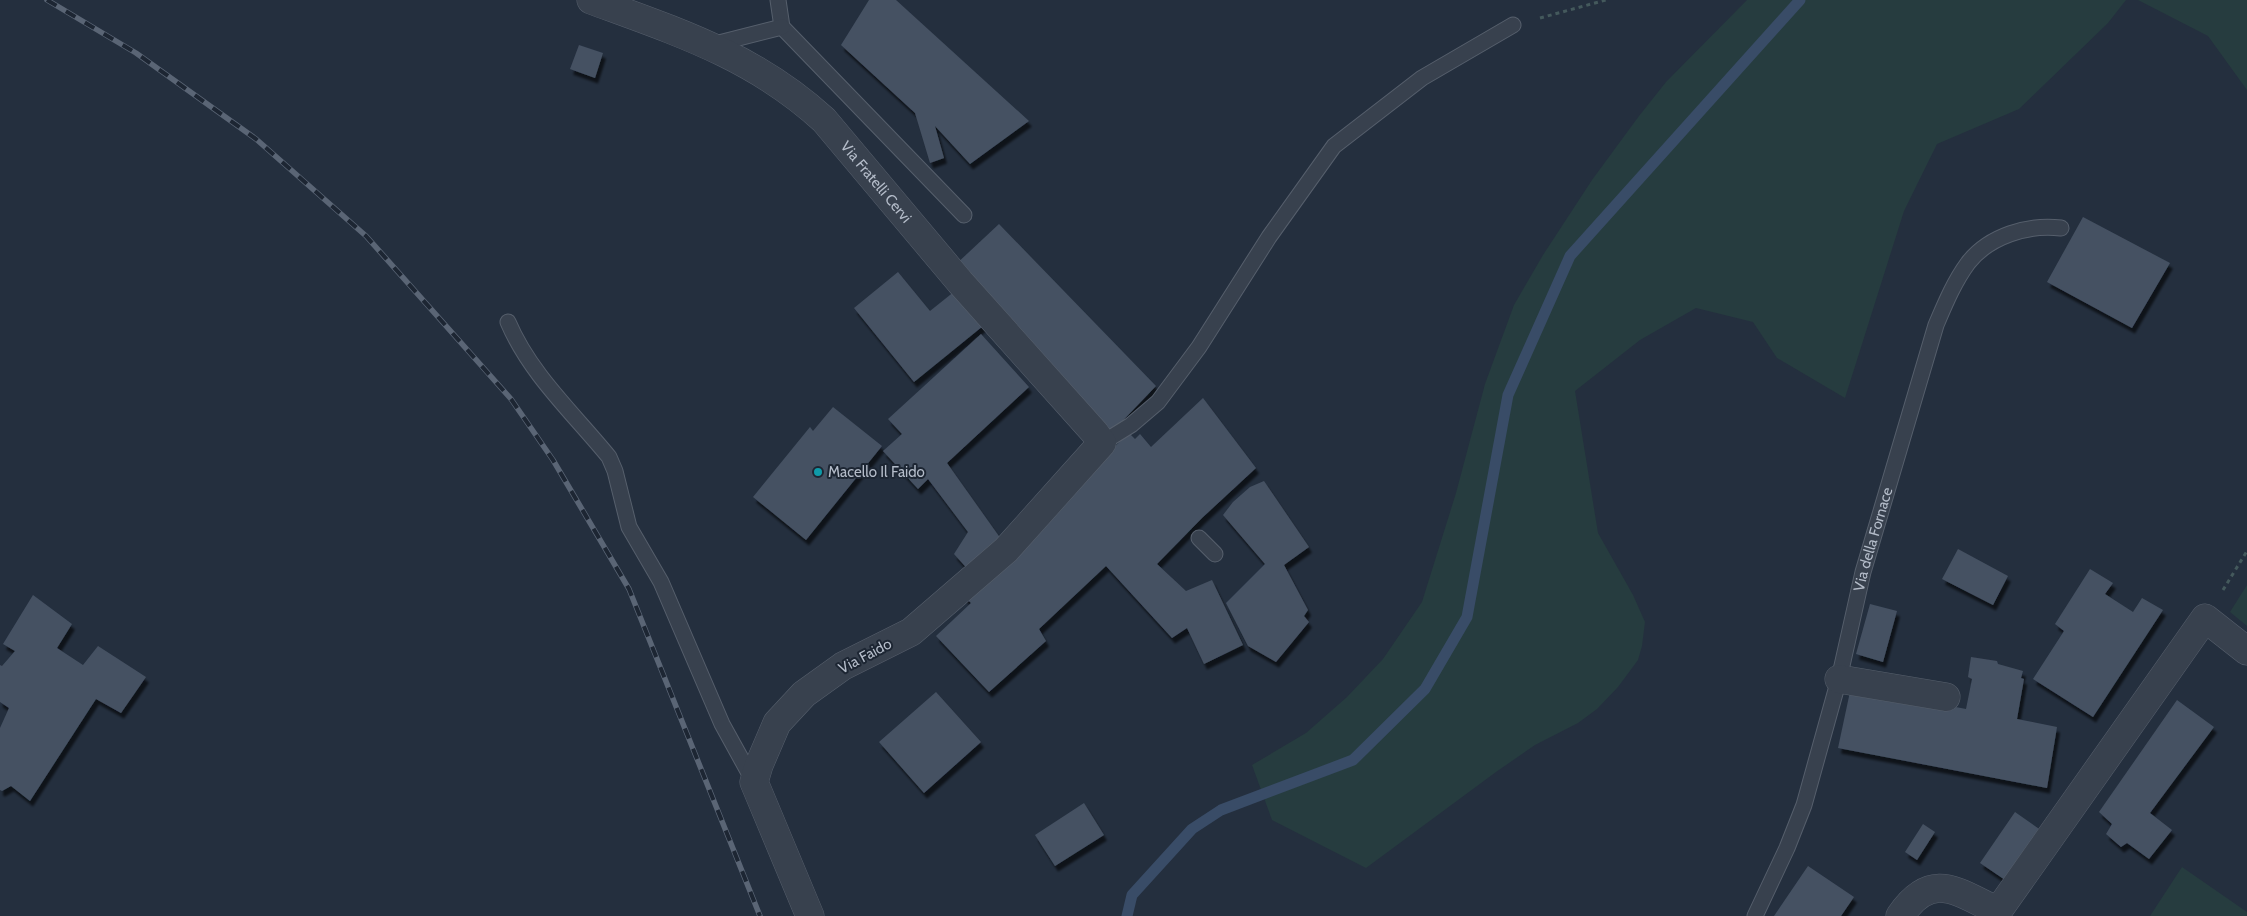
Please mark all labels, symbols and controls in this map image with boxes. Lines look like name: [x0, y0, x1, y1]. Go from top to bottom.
street label: Via Fratelli Cervi: [837, 138, 915, 226]
place label: Macello Il Faido: [828, 463, 925, 481]
marker: Macello Il Faido: [812, 466, 824, 478]
street label: Via della Fornace: [1850, 485, 1897, 593]
street label: Via Faido: [835, 635, 895, 677]

